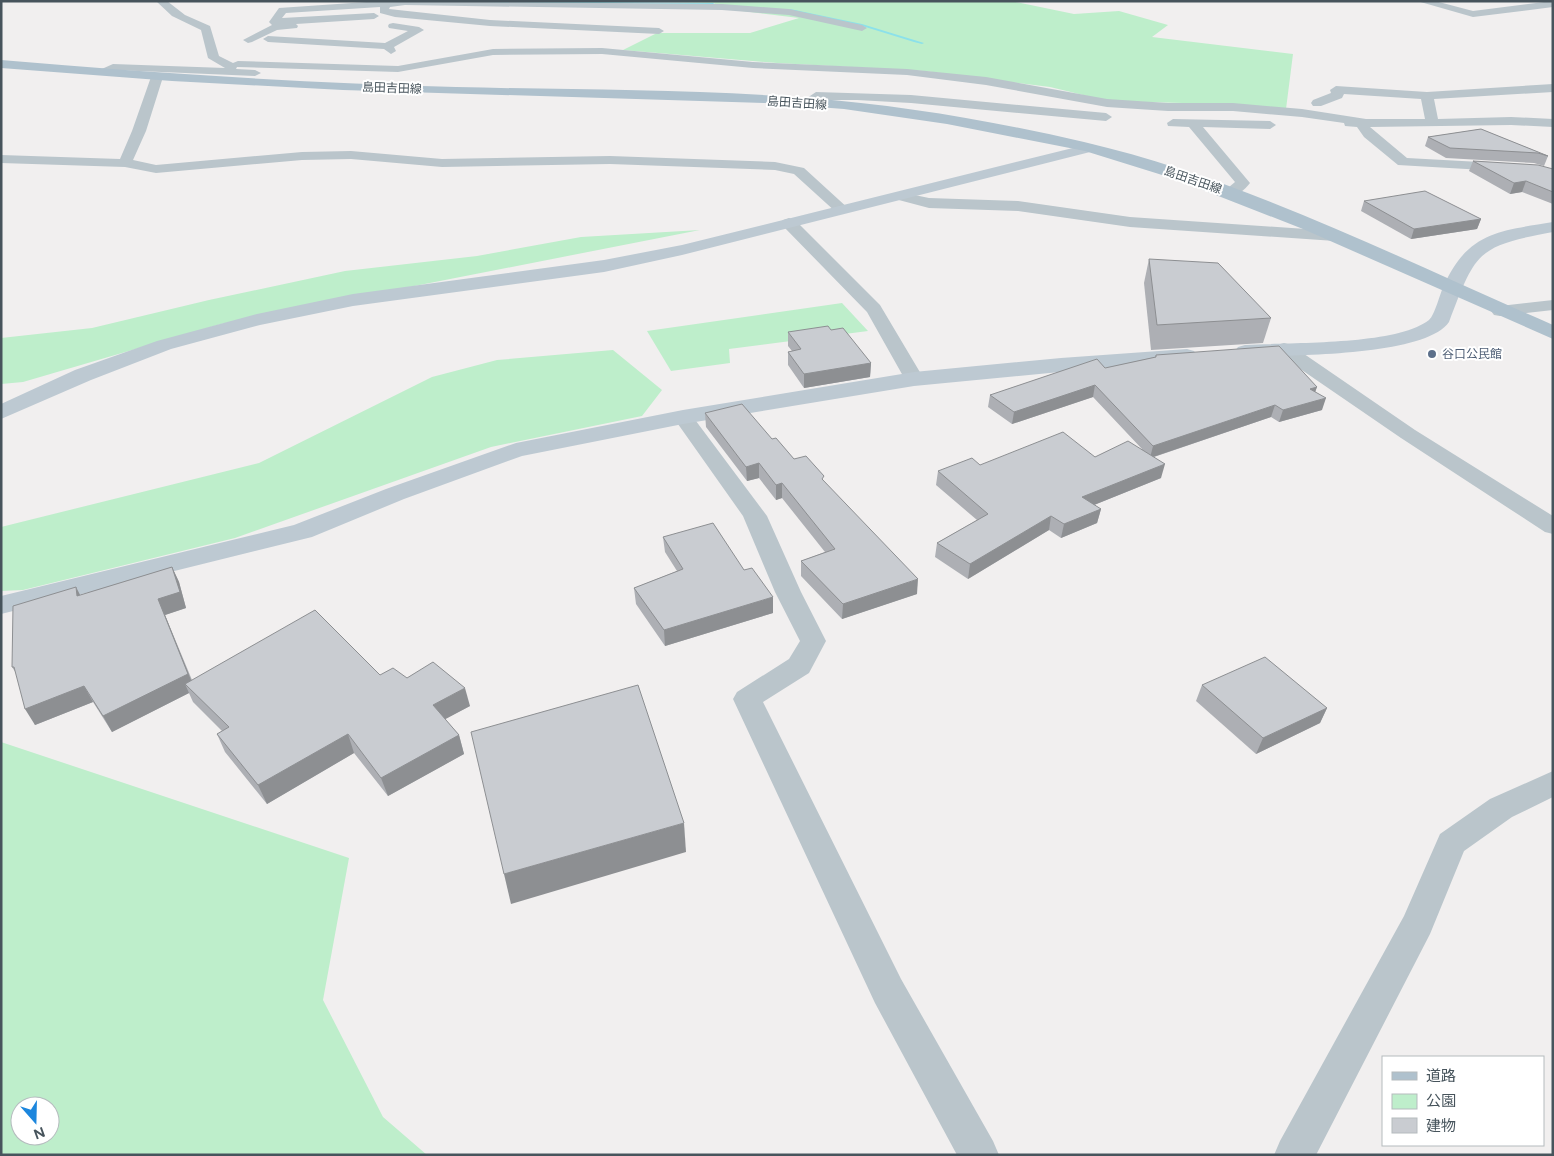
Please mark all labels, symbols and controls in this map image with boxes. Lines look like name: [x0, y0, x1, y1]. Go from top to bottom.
street label: 島田吉田線: [362, 80, 422, 96]
street label: 島田吉田線: [767, 94, 827, 112]
street label: 島田吉田線: [1162, 164, 1224, 196]
place label: 谷口公民館: [1442, 347, 1502, 361]
marker: 谷口公民館: [1426, 348, 1438, 360]
legend: [1382, 1056, 1544, 1146]
text: 道路: [1426, 1067, 1456, 1085]
text: 公園: [1426, 1092, 1456, 1110]
north arrow: [10, 1096, 60, 1146]
text: 建物: [1426, 1117, 1456, 1135]
text: N: [31, 1123, 47, 1143]

